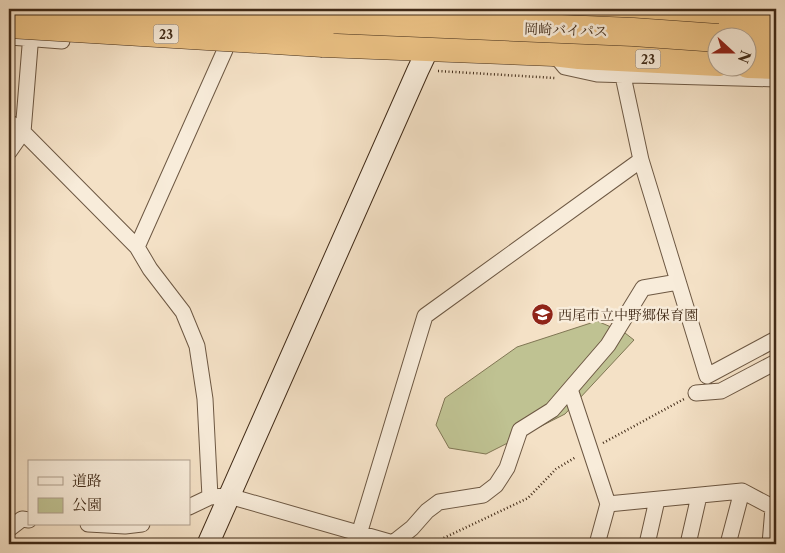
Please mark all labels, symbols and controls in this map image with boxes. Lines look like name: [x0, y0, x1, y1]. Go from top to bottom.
street label: 岡崎バイパス: [524, 20, 608, 40]
road number: 23: [154, 24, 178, 44]
north arrow: [708, 28, 758, 78]
text: N: [734, 48, 755, 66]
road number: 23: [636, 50, 660, 68]
school or university icon: 西尾市立中野郷保育園: [530, 303, 554, 327]
place label: 西尾市立中野郷保育園: [558, 306, 698, 324]
legend: [28, 460, 190, 526]
text: 道路: [72, 471, 102, 490]
text: 公園: [72, 495, 102, 514]

